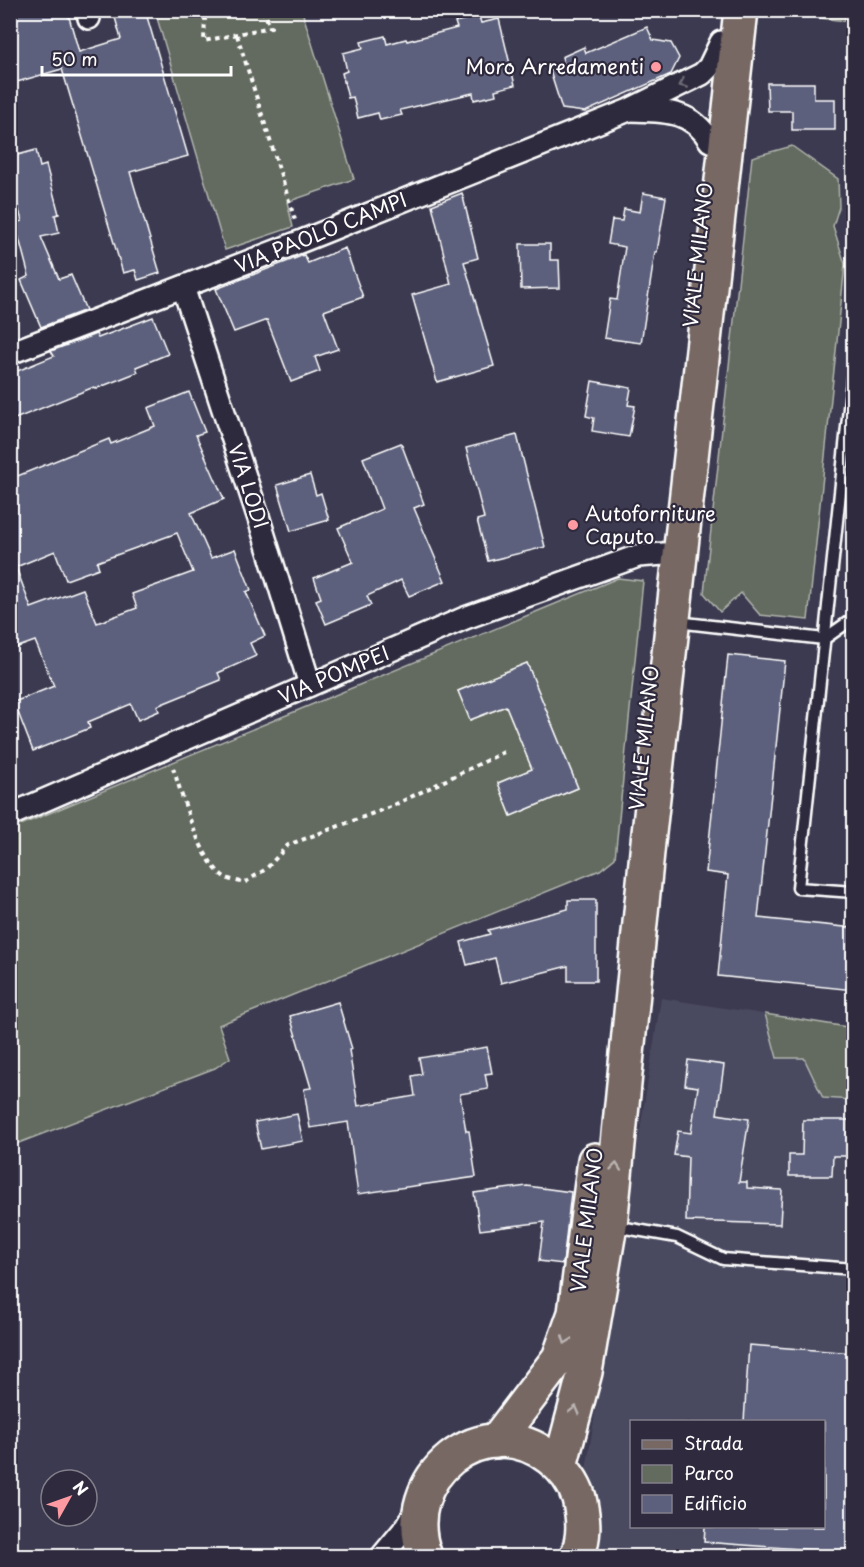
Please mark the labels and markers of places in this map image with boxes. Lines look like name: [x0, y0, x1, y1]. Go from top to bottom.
place label: Moro Arredamenti: [465, 51, 644, 81]
marker: Moro Arredamenti: [649, 60, 663, 74]
place label: Autoforniture Caputo: [585, 498, 716, 551]
marker: Autoforniture Caputo: [566, 518, 580, 532]

